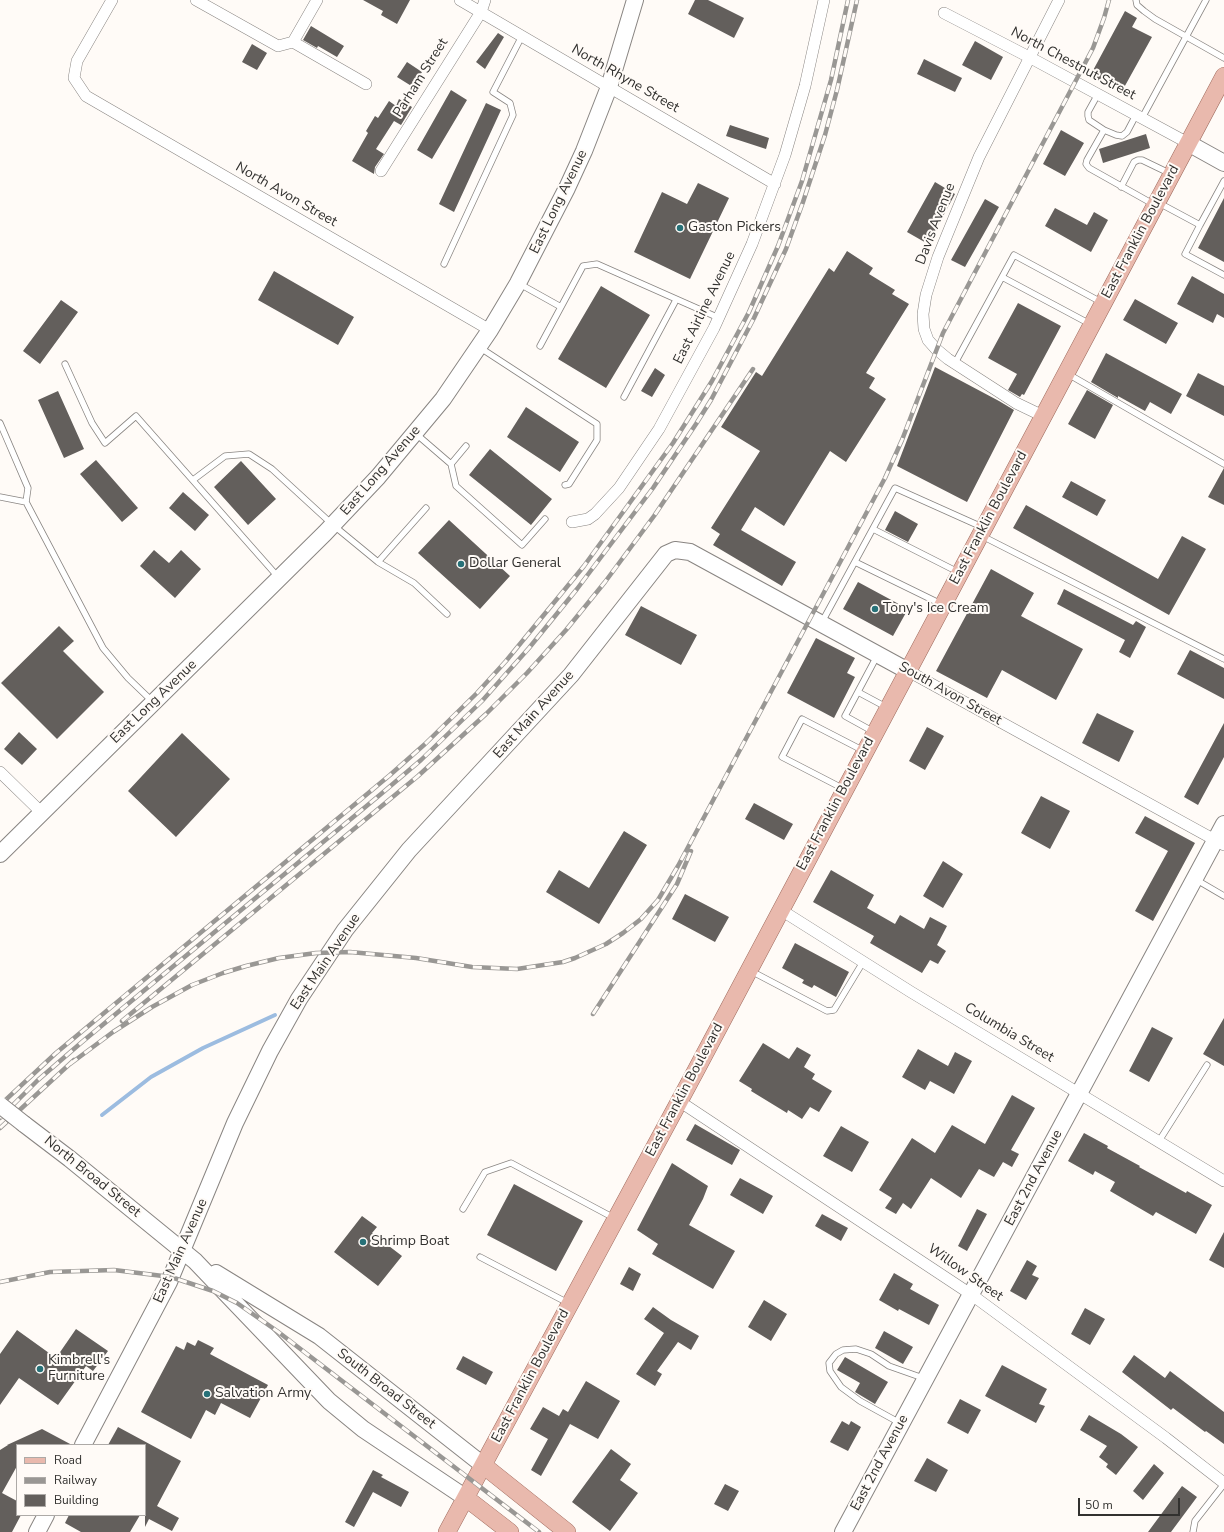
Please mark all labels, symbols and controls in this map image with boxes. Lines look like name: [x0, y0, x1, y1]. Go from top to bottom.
street label: North Chestnut Street: [1008, 24, 1138, 104]
street label: Parham Street: [390, 35, 452, 121]
street label: North Rhyne Street: [568, 41, 682, 117]
street label: East Long Avenue: [527, 147, 591, 257]
street label: North Avon Street: [232, 159, 340, 231]
street label: East Franklin Boulevard: [1099, 162, 1183, 302]
street label: Davis Avenue: [913, 181, 959, 267]
place label: Gaston Pickers: [688, 220, 781, 236]
marker: Gaston Pickers: [675, 223, 685, 233]
street label: East Airline Avenue: [670, 249, 740, 367]
street label: East Long Avenue: [337, 423, 425, 519]
street label: East Franklin Boulevard: [947, 448, 1031, 588]
place label: Dollar General: [469, 556, 561, 572]
marker: Dollar General: [456, 559, 466, 569]
place label: Tony's Ice Cream: [883, 601, 989, 617]
marker: Tony's Ice Cream: [870, 604, 880, 614]
street label: East Long Avenue: [107, 657, 201, 747]
street label: South Avon Street: [896, 659, 1004, 729]
street label: East Main Avenue: [490, 668, 578, 762]
street label: East Franklin Boulevard: [794, 734, 878, 874]
street label: East Main Avenue: [288, 911, 364, 1013]
street label: Columbia Street: [961, 1000, 1057, 1066]
street label: East Franklin Boulevard: [643, 1020, 727, 1160]
street label: East 2nd Avenue: [1002, 1127, 1066, 1229]
street label: North Broad Street: [40, 1133, 144, 1221]
street label: East Main Avenue: [150, 1196, 212, 1306]
place label: Shrimp Boat: [371, 1234, 449, 1250]
marker: Shrimp Boat: [358, 1237, 368, 1247]
street label: Willow Street: [924, 1241, 1006, 1305]
street label: East Franklin Boulevard: [489, 1306, 573, 1446]
street label: South Broad Street: [333, 1345, 439, 1433]
place label: Kimbrell's Furniture: [48, 1353, 110, 1386]
marker: Kimbrell's Furniture: [35, 1364, 45, 1374]
place label: Salvation Army: [215, 1386, 311, 1402]
marker: Salvation Army: [202, 1389, 212, 1399]
street label: East 2nd Avenue: [848, 1412, 912, 1514]
legend: [16, 1444, 146, 1516]
text: Road: [54, 1452, 82, 1468]
text: Railway: [54, 1472, 97, 1488]
scale bar: [1080, 1490, 1182, 1516]
text: Building: [54, 1492, 99, 1508]
text: 50 m: [1085, 1497, 1113, 1513]

